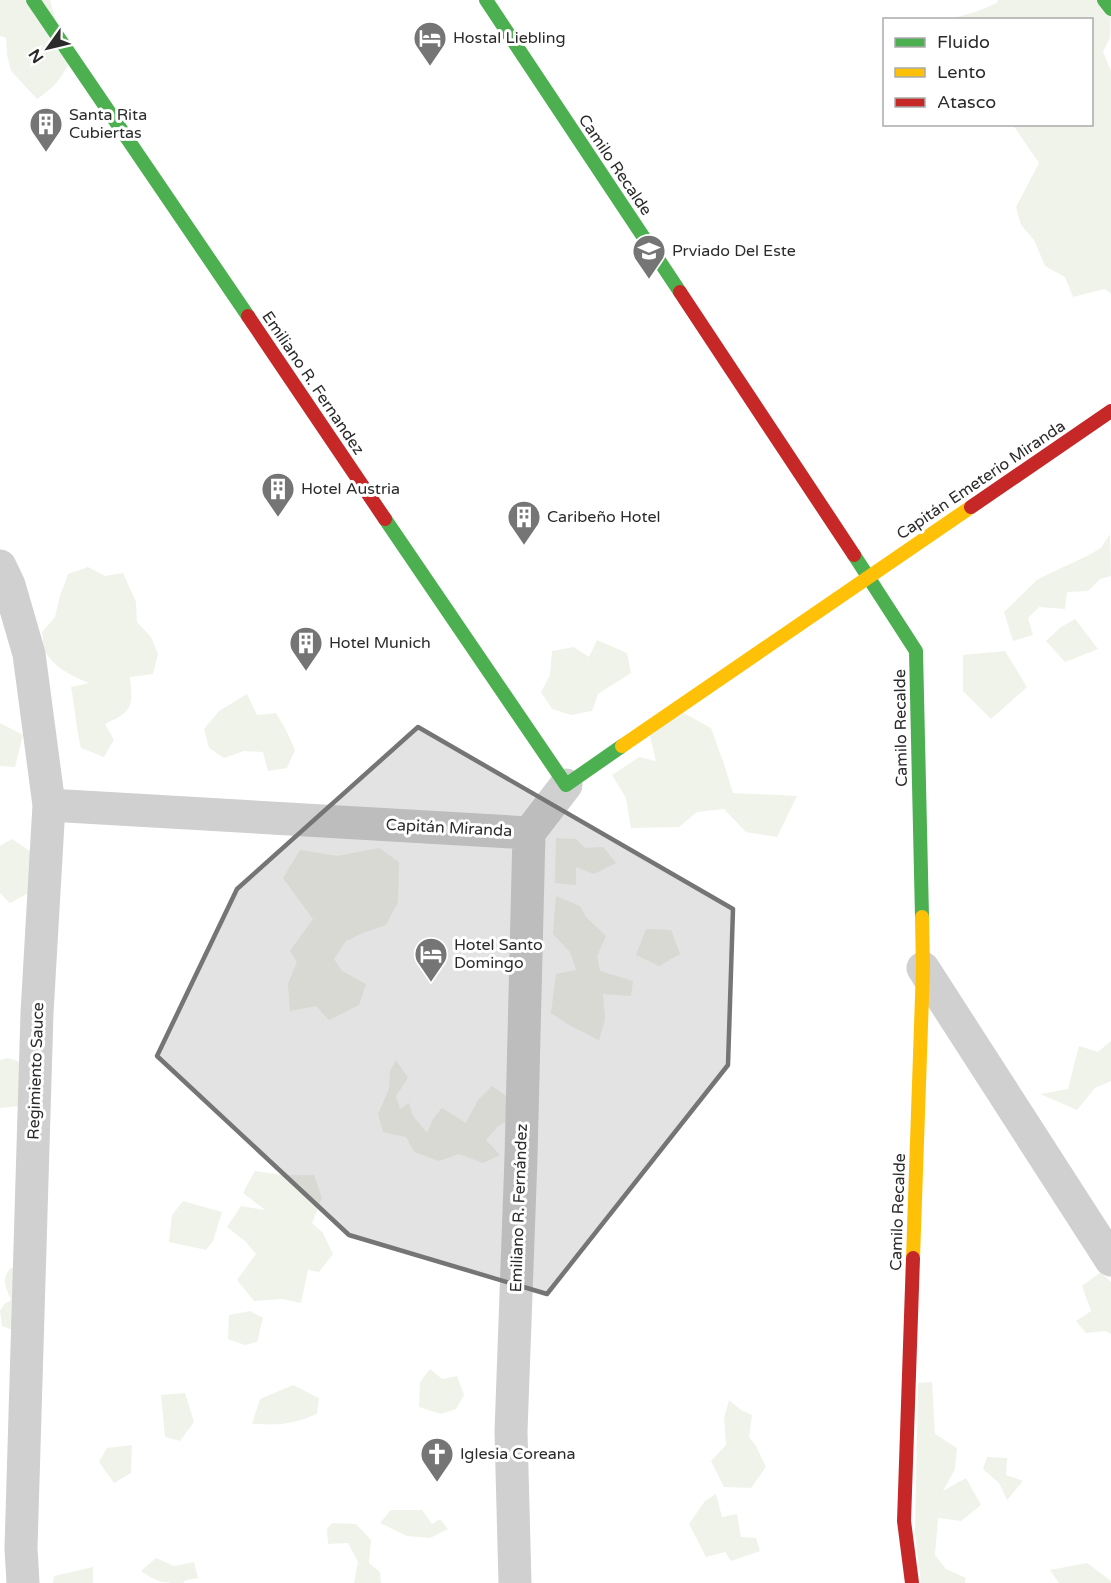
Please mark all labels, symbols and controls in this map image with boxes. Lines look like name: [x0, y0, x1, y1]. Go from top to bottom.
north arrow: [18, 18, 78, 78]
legend: [883, 18, 1093, 126]
hotel icon: Hostal Liebling: [412, 20, 448, 67]
place label: Hostal Liebling: [453, 28, 566, 48]
text: Fluido: [937, 31, 990, 53]
text: N: [25, 45, 48, 67]
text: Lento: [937, 61, 986, 83]
text: Atasco: [937, 91, 996, 113]
place label: Santa Rita Cubiertas: [69, 105, 147, 143]
building icon: Santa Rita Cubiertas: [28, 106, 64, 153]
street label: Camilo Recalde: [574, 111, 656, 219]
school or university icon: Prviado Del Este: [631, 233, 667, 280]
place label: Prviado Del Este: [672, 241, 796, 261]
street label: Emiliano R. Fernandez: [257, 307, 369, 459]
street label: Capitán Emeterio Miranda: [893, 416, 1069, 544]
building icon: Hotel Austria: [260, 471, 296, 518]
place label: Hotel Austria: [301, 479, 400, 499]
building icon: Caribeño Hotel: [506, 499, 542, 546]
place label: Caribeño Hotel: [547, 507, 661, 527]
building icon: Hotel Munich: [288, 625, 324, 672]
place label: Hotel Munich: [329, 633, 431, 653]
street label: Camilo Recalde: [890, 669, 912, 787]
street label: Capitán Miranda: [385, 815, 513, 841]
place label: Hotel Santo Domingo: [454, 935, 543, 973]
hotel icon: Hotel Santo Domingo: [413, 936, 449, 983]
street label: Regimiento Sauce: [24, 1002, 48, 1140]
street label: Emiliano R. Fernández: [506, 1123, 532, 1293]
street label: Camilo Recalde: [886, 1153, 910, 1271]
church icon: Iglesia Coreana: [419, 1436, 455, 1483]
place label: Iglesia Coreana: [460, 1444, 576, 1464]

